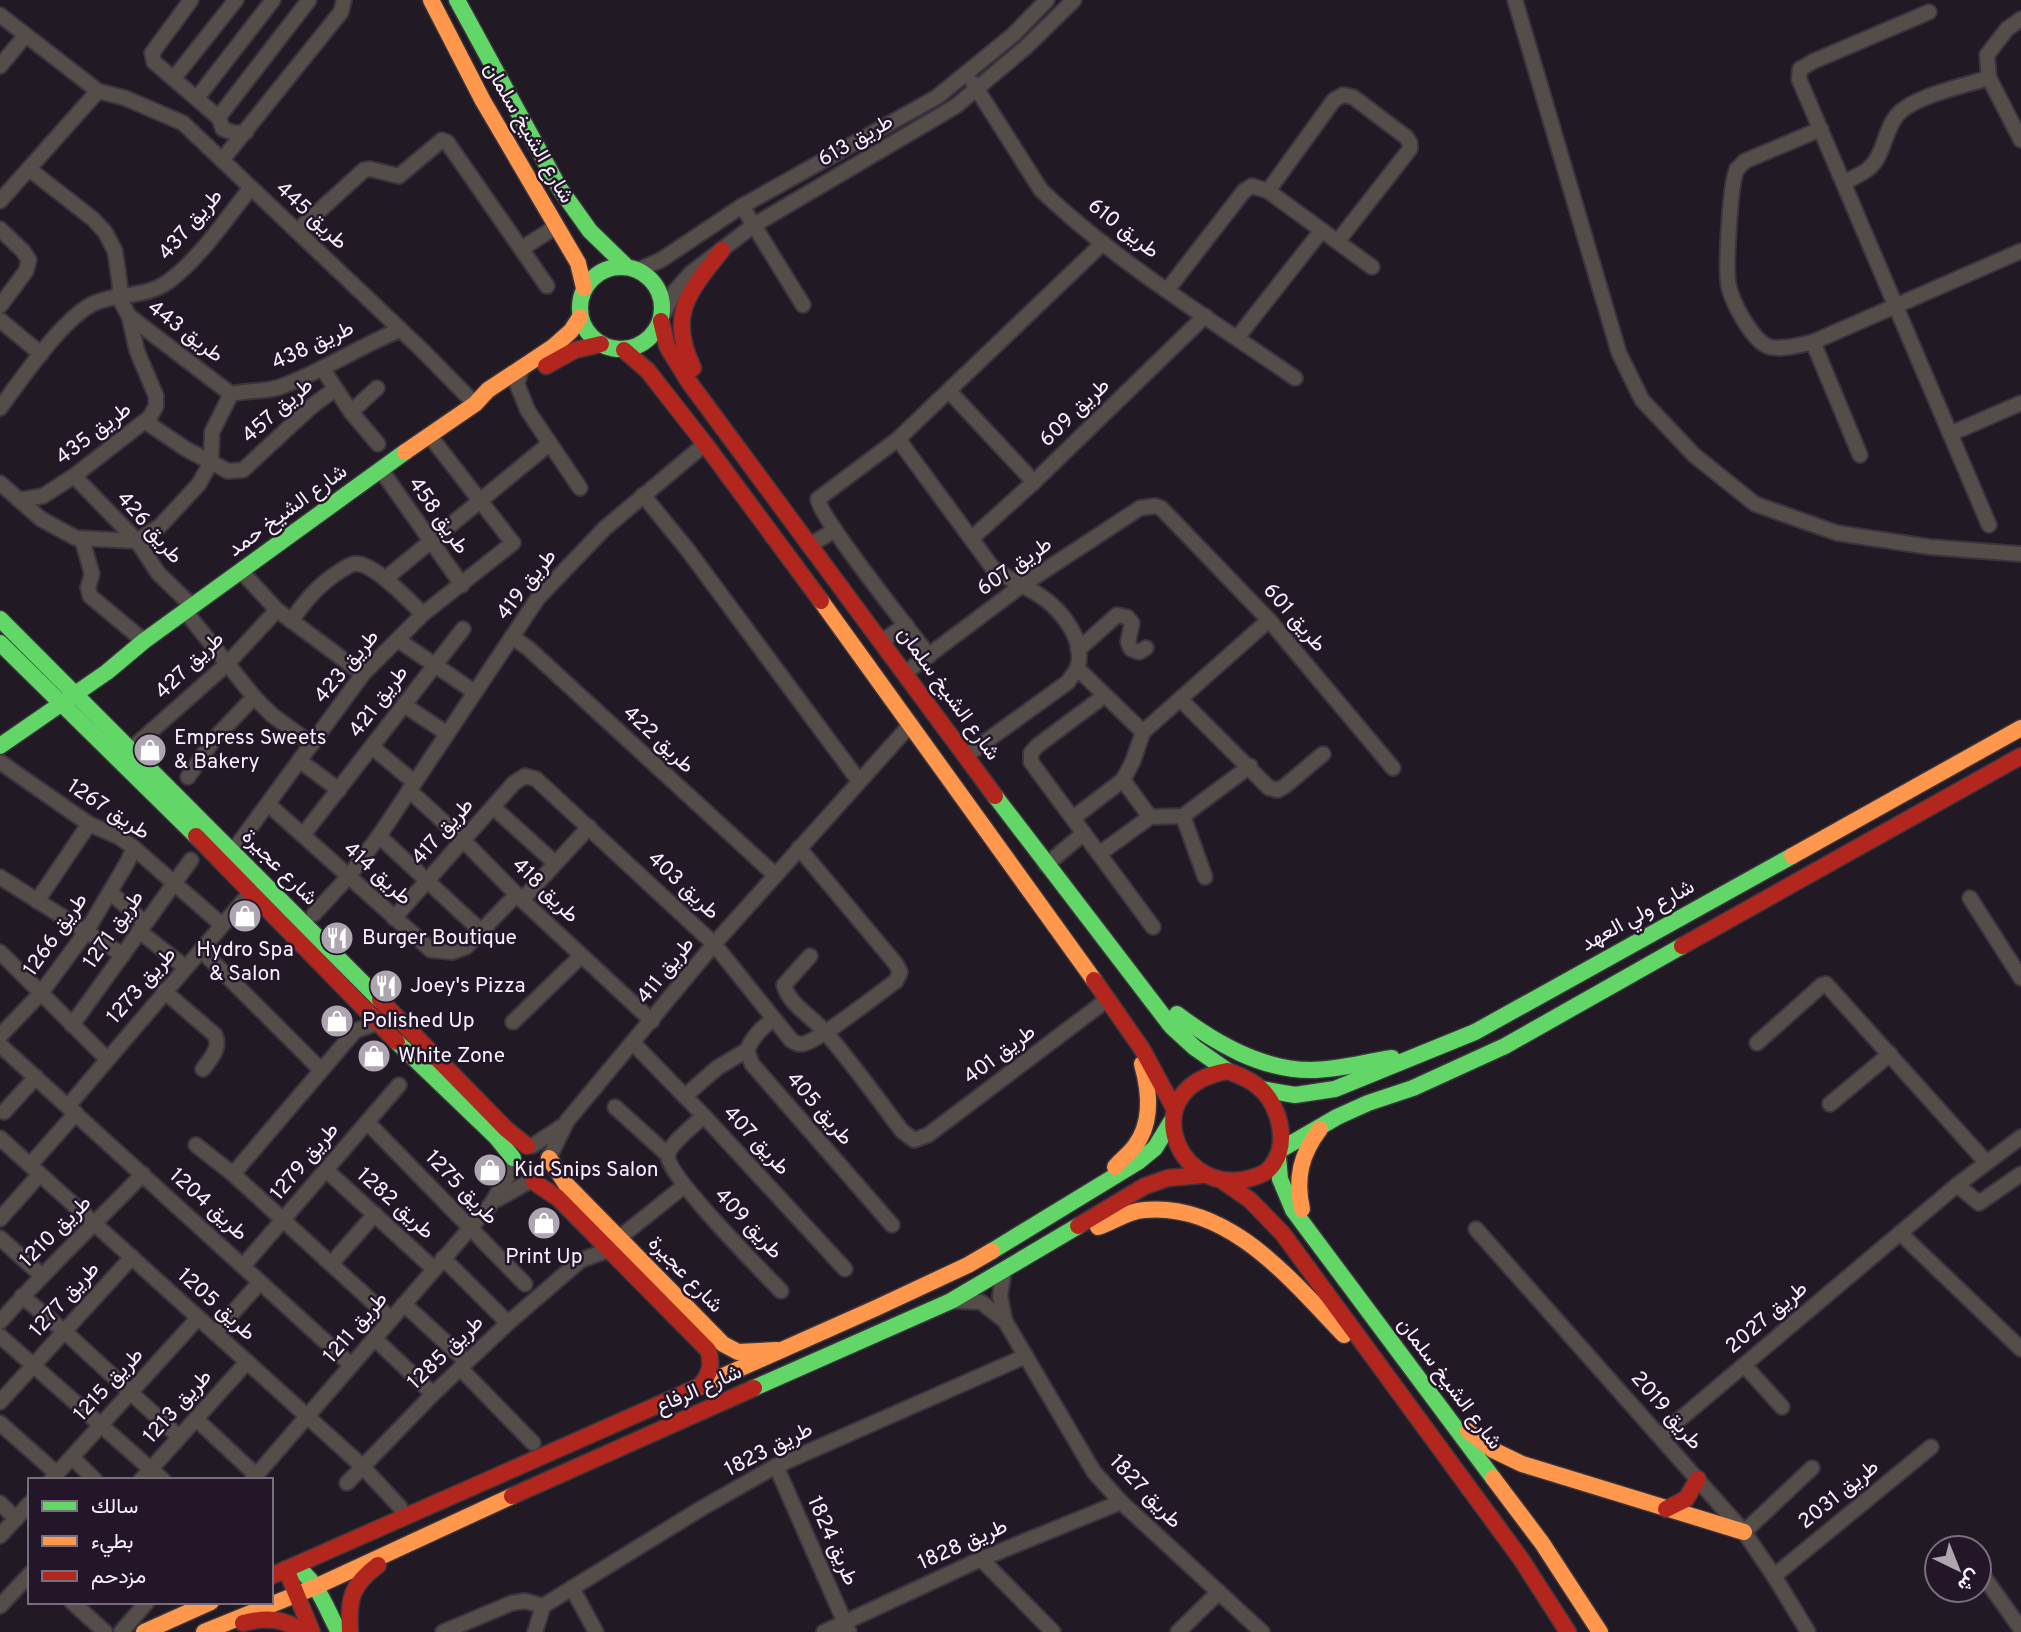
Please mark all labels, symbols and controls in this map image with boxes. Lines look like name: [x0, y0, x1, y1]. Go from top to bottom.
street label: شارع الشيخ سلمان: [477, 57, 579, 209]
street label: طريق 613: [814, 109, 898, 173]
street label: طريق 445: [269, 176, 353, 256]
street label: طريق 437: [153, 184, 229, 266]
street label: طريق 610: [1082, 193, 1164, 265]
street label: طريق 443: [142, 295, 228, 369]
street label: طريق 438: [267, 315, 359, 377]
street label: طريق 457: [237, 372, 319, 450]
street label: طريق 609: [1034, 373, 1116, 453]
street label: طريق 435: [51, 397, 137, 471]
street label: شارع الشيخ حمد: [223, 459, 353, 563]
street label: طريق 458: [402, 472, 474, 560]
street label: طريق 426: [110, 486, 188, 570]
street label: طريق 607: [972, 531, 1058, 603]
street label: طريق 419: [491, 544, 563, 626]
street label: طريق 601: [1256, 578, 1332, 658]
street label: شارع الشيخ سلمان: [890, 622, 1006, 766]
street label: طريق 423: [308, 625, 386, 709]
street label: طريق 427: [150, 626, 230, 706]
street label: طريق 421: [343, 661, 415, 743]
street label: طريق 422: [617, 700, 699, 780]
place label: Empress Sweets & Bakery: [174, 725, 327, 776]
shop icon: Empress Sweets & Bakery: [131, 731, 169, 769]
street label: طريق 1267: [62, 773, 154, 847]
street label: طريق 417: [406, 793, 480, 871]
street label: شارع عجيرة: [235, 824, 323, 912]
street label: طريق 414: [337, 836, 417, 912]
street label: طريق 403: [641, 846, 725, 926]
street label: طريق 418: [506, 852, 584, 930]
street label: شارع ولي العهد: [1576, 874, 1700, 960]
street label: طريق 1271: [77, 886, 151, 974]
street label: طريق 1266: [18, 888, 94, 982]
shop icon: Hydro Spa & Salon: [226, 897, 264, 935]
restaurant icon: Burger Boutique: [318, 919, 356, 957]
place label: Burger Boutique: [362, 925, 517, 952]
street label: طريق 411: [631, 932, 701, 1010]
place label: Hydro Spa & Salon: [196, 937, 294, 988]
street label: طريق 1273: [101, 942, 183, 1030]
restaurant icon: Joey's Pizza: [367, 967, 405, 1005]
place label: Joey's Pizza: [410, 973, 526, 1000]
shop icon: Polished Up: [318, 1002, 356, 1040]
place label: Polished Up: [362, 1008, 475, 1035]
street label: طريق 401: [958, 1019, 1042, 1091]
shop icon: White Zone: [355, 1037, 393, 1075]
place label: White Zone: [398, 1043, 505, 1070]
street label: طريق 405: [780, 1067, 858, 1151]
street label: طريق 407: [717, 1100, 795, 1182]
street label: طريق 1279: [265, 1118, 345, 1206]
street label: طريق 1275: [419, 1145, 503, 1231]
shop icon: Kid Snips Salon: [471, 1151, 509, 1189]
place label: Kid Snips Salon: [514, 1157, 659, 1184]
street label: طريق 1282: [351, 1162, 439, 1246]
street label: طريق 1204: [163, 1163, 253, 1247]
street label: طريق 409: [708, 1182, 788, 1266]
street label: طريق 1210: [14, 1190, 98, 1274]
shop icon: Print Up: [525, 1204, 563, 1242]
street label: شارع عجيرة: [642, 1231, 728, 1319]
place label: Print Up: [505, 1244, 583, 1271]
street label: طريق 1277: [24, 1257, 106, 1343]
street label: طريق 1205: [171, 1263, 261, 1347]
street label: طريق 2027: [1720, 1276, 1814, 1360]
street label: طريق 1211: [318, 1287, 394, 1369]
street label: طريق 1285: [402, 1310, 490, 1396]
street label: شارع الشيخ سلمان: [1390, 1312, 1508, 1456]
street label: طريق 1215: [68, 1343, 150, 1427]
street label: شارع الرفاع: [652, 1359, 746, 1421]
street label: طريق 1213: [138, 1364, 218, 1450]
street label: طريق 2019: [1624, 1366, 1708, 1456]
street label: طريق 1823: [720, 1416, 818, 1484]
street label: طريق 1827: [1103, 1449, 1187, 1535]
street label: طريق 2031: [1793, 1454, 1885, 1536]
legend: [28, 1478, 273, 1604]
street label: طريق 1824: [800, 1492, 864, 1590]
text: سالك: [91, 1494, 138, 1521]
street label: طريق 1828: [914, 1513, 1012, 1577]
text: بطيء: [91, 1529, 134, 1558]
north arrow: [1923, 1534, 1993, 1604]
text: ش: [1952, 1563, 1985, 1597]
text: مزدحم: [91, 1564, 146, 1591]

